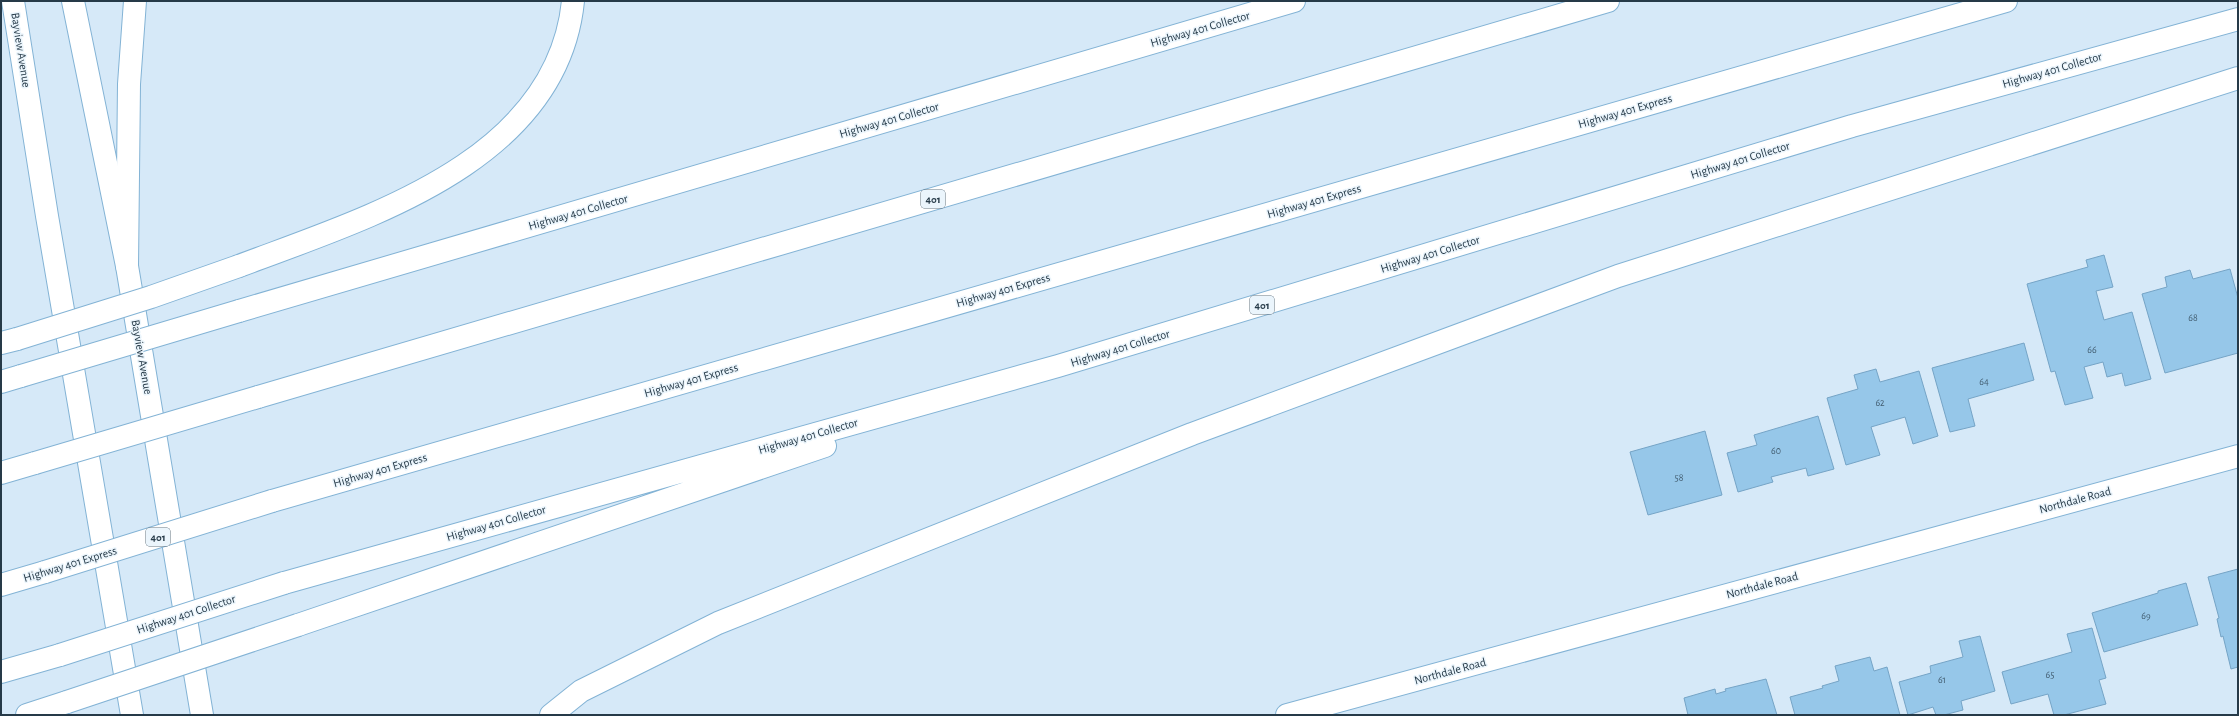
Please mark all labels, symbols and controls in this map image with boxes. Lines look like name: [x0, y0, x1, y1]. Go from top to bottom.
street label: Highway 401 Collector: [1149, 9, 1251, 50]
street label: Bayview Avenue: [8, 12, 33, 88]
street label: Highway 401 Collector: [2001, 50, 2103, 91]
street label: Highway 401 Express: [1577, 92, 1673, 131]
street label: Highway 401 Collector: [838, 100, 940, 141]
street label: Highway 401 Collector: [1689, 139, 1791, 182]
street label: Highway 401 Express: [1266, 182, 1362, 221]
road number: 401: [921, 190, 945, 208]
street label: Highway 401 Collector: [527, 192, 629, 233]
street label: Highway 401 Collector: [1379, 233, 1481, 276]
street label: Highway 401 Express: [955, 271, 1051, 310]
road number: 401: [1250, 296, 1274, 314]
house number: 68: [2188, 313, 2198, 323]
street label: Bayview Avenue: [129, 319, 154, 395]
street label: Highway 401 Collector: [1069, 327, 1171, 370]
house number: 66: [2087, 345, 2097, 355]
street label: Highway 401 Express: [643, 361, 739, 400]
house number: 64: [1979, 377, 1989, 387]
house number: 62: [1875, 398, 1885, 408]
street label: Highway 401 Collector: [757, 416, 859, 457]
house number: 60: [1771, 446, 1781, 456]
street label: Highway 401 Express: [332, 451, 428, 490]
house number: 58: [1675, 473, 1684, 483]
street label: Northdale Road: [2038, 485, 2112, 515]
street label: Highway 401 Collector: [445, 503, 547, 544]
road number: 401: [146, 528, 170, 546]
street label: Highway 401 Express: [22, 544, 118, 585]
street label: Northdale Road: [1725, 570, 1799, 600]
street label: Highway 401 Collector: [135, 592, 237, 637]
house number: 69: [2141, 611, 2151, 621]
street label: Northdale Road: [1413, 656, 1487, 686]
house number: 65: [2046, 670, 2054, 680]
house number: 61: [1938, 675, 1946, 685]

